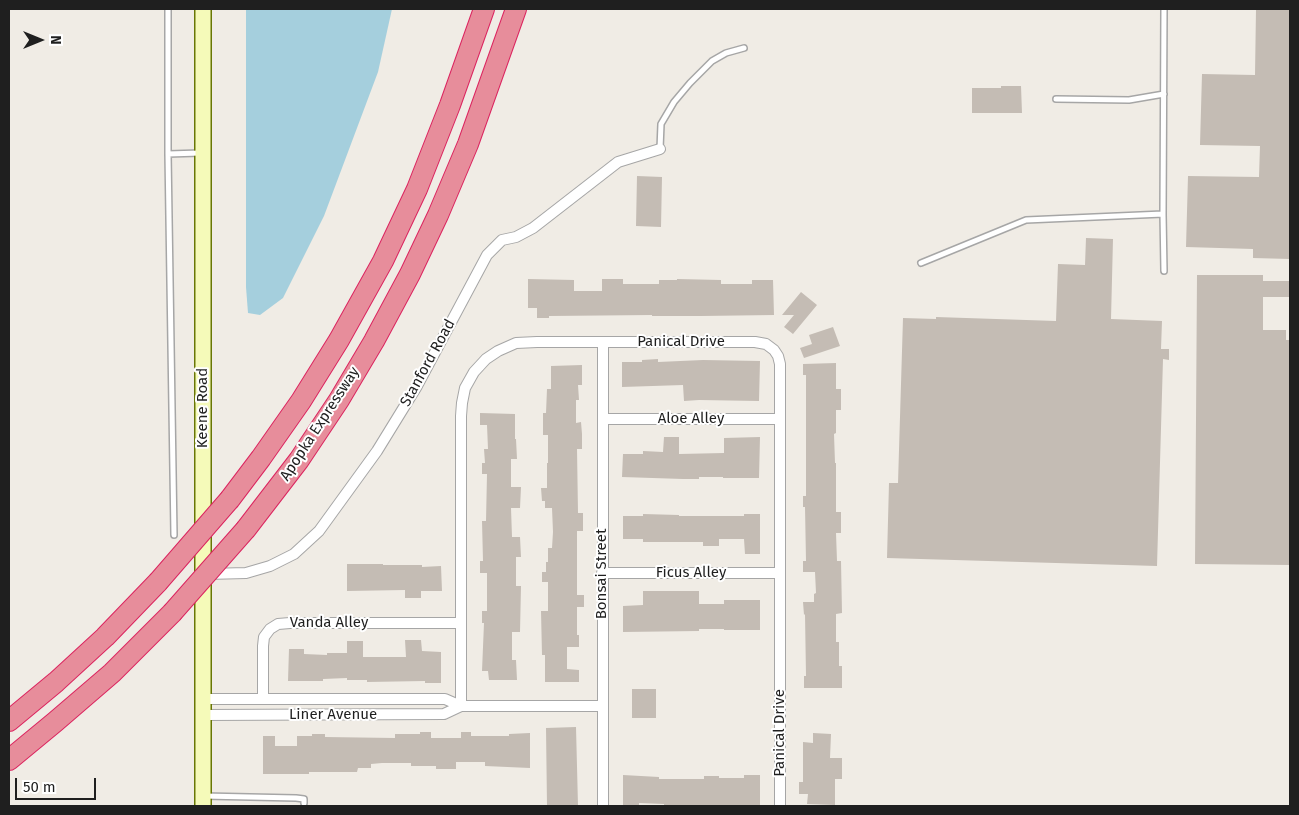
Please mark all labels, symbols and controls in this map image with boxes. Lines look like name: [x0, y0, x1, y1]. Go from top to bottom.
north arrow: [15, 15, 65, 65]
text: N: [47, 35, 64, 45]
street label: Stanford Road: [397, 316, 459, 410]
street label: Panical Drive: [637, 333, 725, 351]
street label: Apopka Expressway: [276, 364, 364, 484]
street label: Keene Road: [194, 368, 212, 448]
street label: Aloe Alley: [658, 410, 724, 428]
street label: Bonsai Street: [593, 529, 611, 619]
street label: Ficus Alley: [656, 564, 726, 582]
street label: Vanda Alley: [290, 614, 368, 632]
street label: Panical Drive: [771, 689, 789, 777]
street label: Liner Avenue: [289, 706, 377, 724]
scale bar: [18, 768, 99, 800]
text: 50 m: [23, 778, 56, 796]

